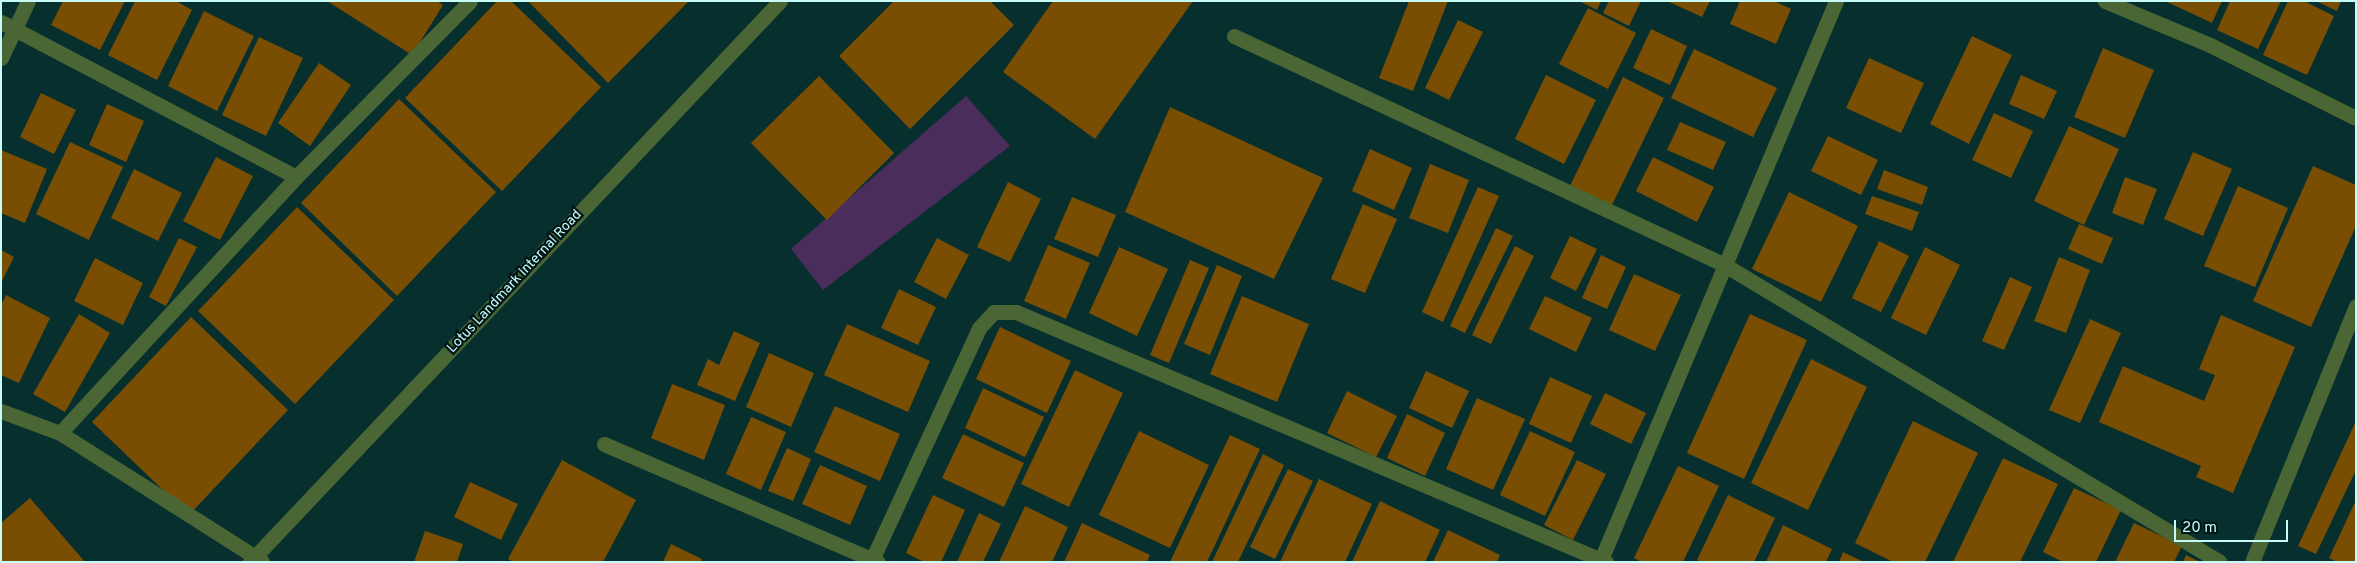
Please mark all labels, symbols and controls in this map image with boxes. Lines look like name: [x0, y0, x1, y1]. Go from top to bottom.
street label: Lotus Landmark Internal Road: [444, 207, 586, 357]
scale bar: [2177, 510, 2291, 542]
text: 20 m: [2182, 519, 2217, 538]

